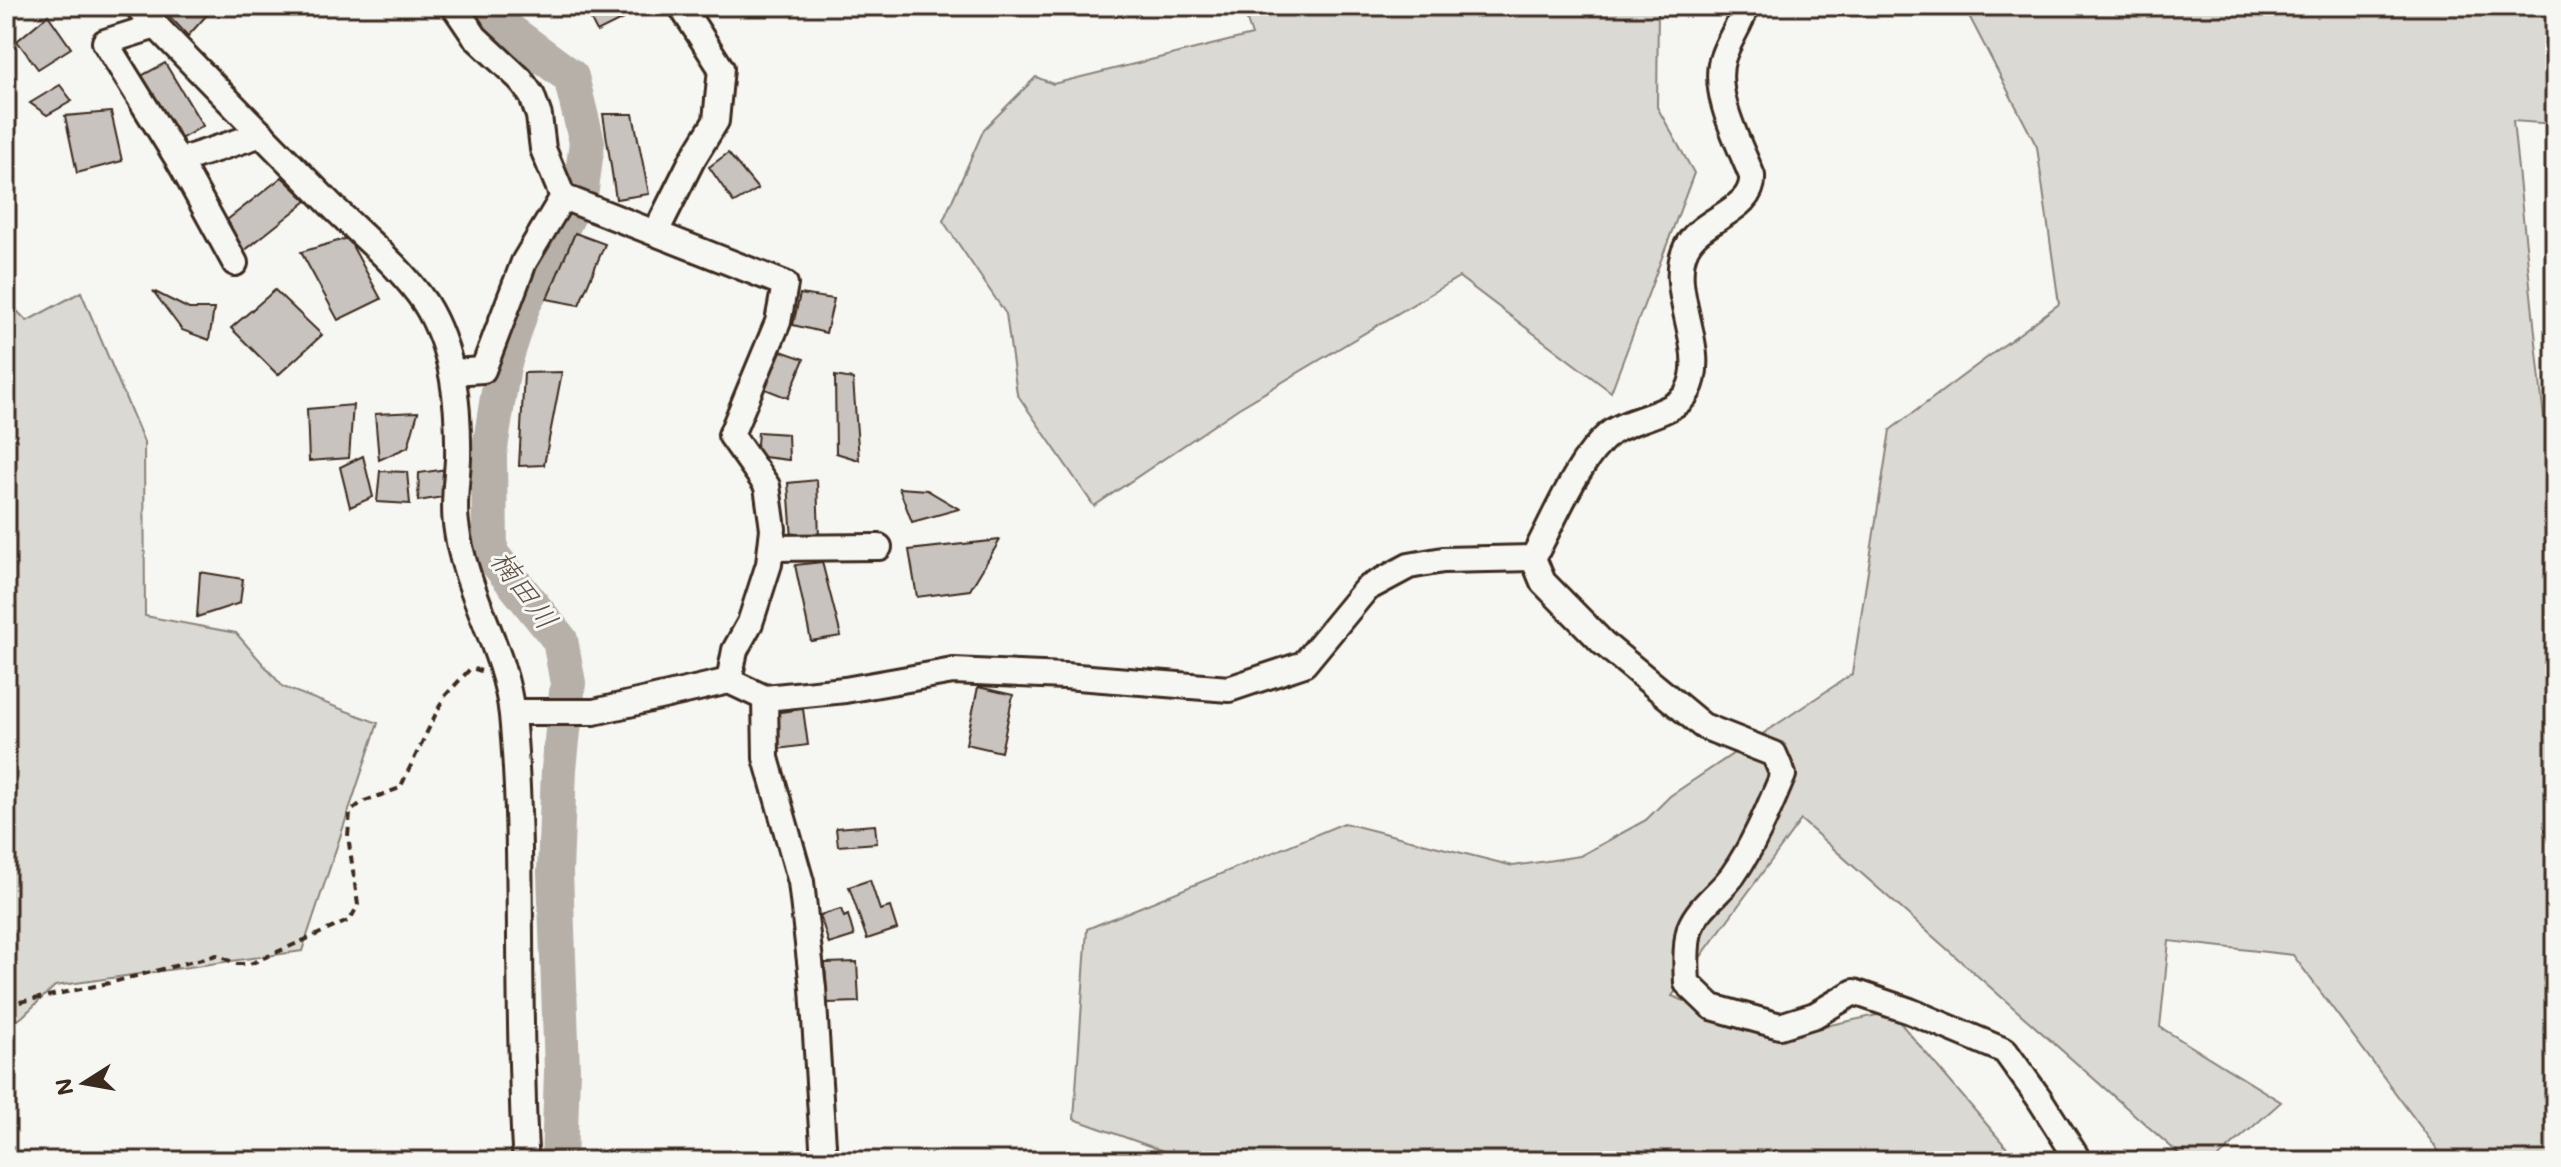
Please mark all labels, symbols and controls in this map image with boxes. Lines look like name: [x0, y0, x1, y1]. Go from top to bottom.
water label: 楠田川: [483, 541, 568, 637]
north arrow: [44, 1043, 124, 1123]
text: N: [48, 1076, 80, 1098]

